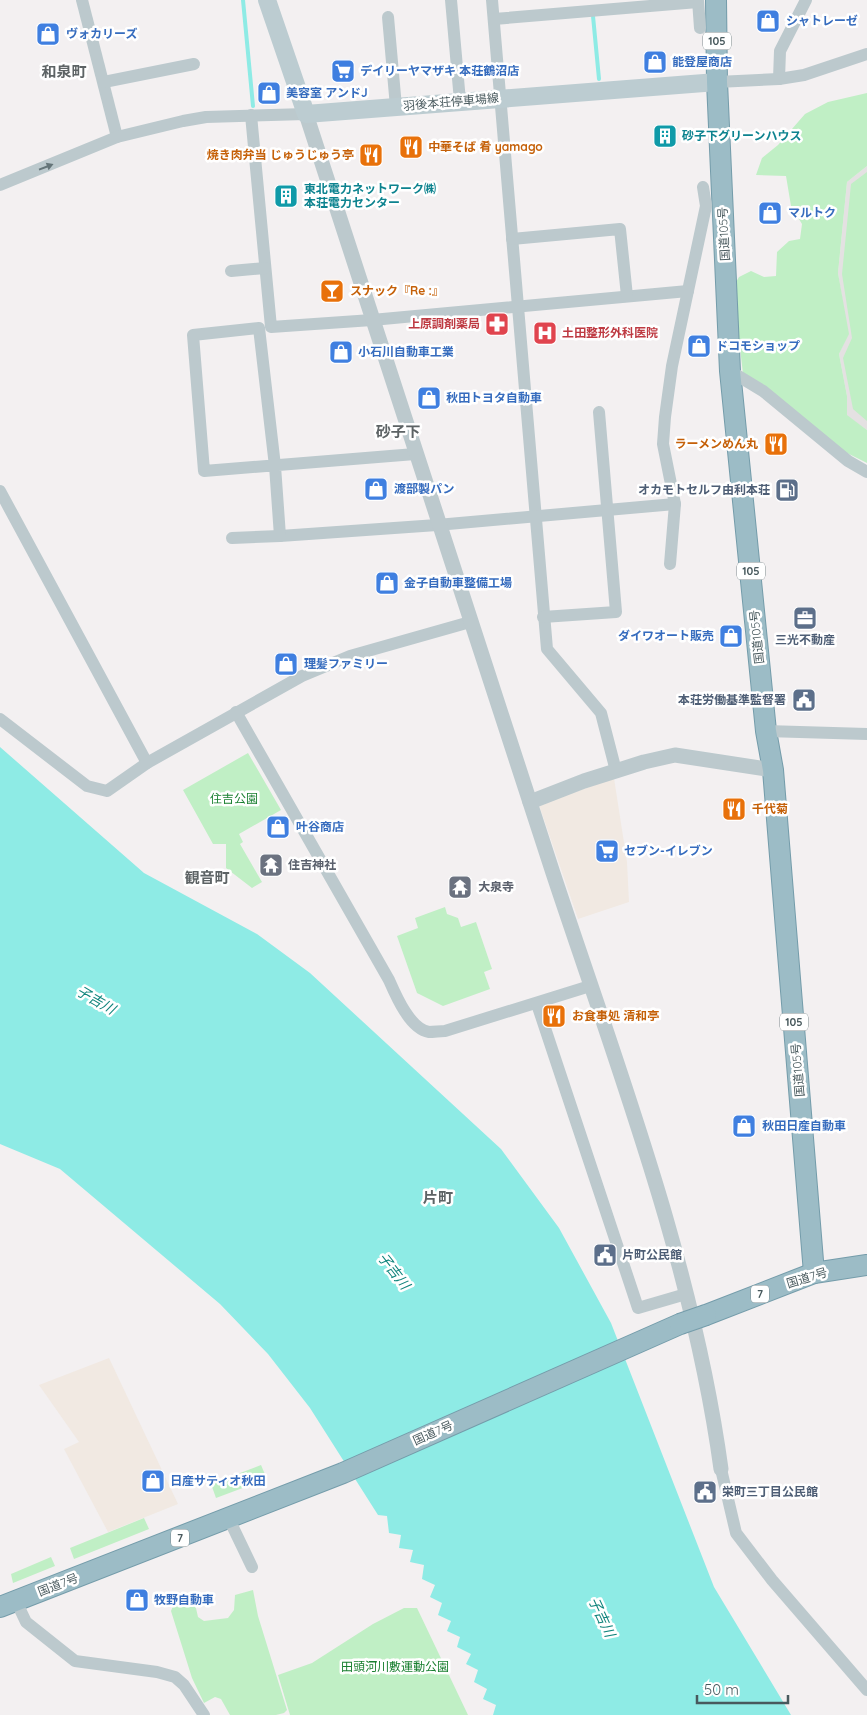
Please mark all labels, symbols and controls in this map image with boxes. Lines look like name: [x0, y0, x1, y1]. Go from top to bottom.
shop icon: シャトレーゼ: [755, 8, 781, 34]
place label: シャトレーゼ: [786, 13, 858, 28]
shop icon: ヴォカリーズ: [35, 21, 61, 47]
place label: ヴォカリーズ: [66, 26, 137, 41]
road number: 105: [703, 32, 731, 49]
shop icon: 能登屋商店: [642, 49, 668, 75]
place label: 能登屋商店: [672, 54, 732, 69]
supermarket icon: デイリーヤマザキ 本荘鶴沼店: [330, 58, 356, 84]
district label: 和泉町: [41, 62, 87, 81]
place label: デイリーヤマザキ 本荘鶴沼店: [360, 63, 519, 78]
shop icon: 美容室 アンドJ: [256, 80, 282, 106]
place label: 美容室 アンドJ: [286, 85, 368, 100]
street label: 羽後本荘停車場線: [402, 90, 499, 113]
building icon: 砂子下グリーンハウス: [652, 123, 678, 149]
place label: 砂子下グリーンハウス: [681, 128, 801, 143]
restaurant icon: 中華そば 肴 yamago: [398, 134, 424, 160]
place label: 中華そば 肴 yamago: [428, 139, 543, 154]
restaurant icon: 焼き肉弁当 じゅうじゅう亭: [358, 142, 384, 168]
place label: 焼き肉弁当 じゅうじゅう亭: [207, 147, 354, 162]
one-way arrow: [38, 163, 53, 170]
place label: 東北電力ネットワーク㈱ 本荘電力センター: [304, 181, 436, 210]
building icon: 東北電力ネットワーク㈱ 本荘電力センター: [273, 183, 299, 209]
shop icon: マルトク: [757, 200, 783, 226]
place label: マルトク: [788, 205, 836, 220]
street label: 国道105号: [715, 207, 732, 261]
bar icon: スナック『Re :』: [319, 278, 345, 304]
place label: スナック『Re :』: [350, 283, 444, 298]
pharmacy icon: 上原調剤薬局: [484, 311, 510, 337]
place label: 上原調剤薬局: [408, 316, 480, 331]
hospital icon: 土田整形外科医院: [532, 320, 558, 346]
place label: 土田整形外科医院: [562, 325, 658, 340]
shop icon: ドコモショップ: [686, 333, 712, 359]
place label: ドコモショップ: [716, 338, 800, 353]
shop icon: 小石川自動車工業: [328, 339, 354, 365]
place label: 小石川自動車工業: [358, 344, 454, 359]
shop icon: 秋田トヨタ自動車: [416, 385, 442, 411]
place label: 秋田トヨタ自動車: [446, 390, 542, 405]
district label: 砂子下: [375, 422, 421, 441]
restaurant icon: ラーメンめん丸: [763, 431, 789, 457]
place label: ラーメンめん丸: [674, 436, 758, 451]
shop icon: 渡部製パン: [363, 476, 389, 502]
fuel station icon: オカモトセルフ由利本荘: [774, 477, 800, 503]
place label: 渡部製パン: [394, 481, 455, 496]
place label: オカモトセルフ由利本荘: [638, 482, 770, 497]
road number: 105: [737, 562, 765, 580]
shop icon: 金子自動車整備工場: [374, 570, 400, 596]
place label: 金子自動車整備工場: [404, 575, 512, 590]
office icon: 三光不動産: [792, 605, 818, 631]
street label: 国道105号: [746, 609, 767, 665]
shop icon: ダイワオート販売: [718, 623, 744, 649]
place label: ダイワオート販売: [618, 628, 714, 643]
place label: 三光不動産: [775, 632, 835, 647]
shop icon: 理髪ファミリー: [273, 651, 299, 677]
place label: 理髪ファミリー: [304, 656, 388, 671]
public building icon: 本荘労働基準監督署: [791, 687, 817, 713]
place label: 本荘労働基準監督署: [678, 692, 786, 707]
park label: 住吉公園: [210, 791, 258, 806]
restaurant icon: 千代菊: [721, 796, 747, 822]
place label: 千代菊: [752, 801, 788, 816]
shop icon: 叶谷商店: [265, 814, 291, 840]
place label: 叶谷商店: [296, 819, 344, 834]
supermarket icon: セブン-イレブン: [594, 838, 620, 864]
place label: セブン-イレブン: [624, 843, 713, 858]
temple icon: 住吉神社: [258, 852, 284, 878]
place label: 住吉神社: [288, 857, 336, 872]
district label: 観音町: [184, 868, 230, 887]
temple icon: 大泉寺: [447, 874, 473, 900]
place label: 大泉寺: [478, 879, 514, 894]
water label: 子吉川: [73, 982, 120, 1019]
restaurant icon: お食事処 清和亭: [541, 1003, 567, 1029]
place label: お食事処 清和亭: [572, 1008, 659, 1023]
road number: 105: [780, 1014, 808, 1030]
street label: 国道105号: [788, 1042, 807, 1098]
shop icon: 秋田日産自動車: [731, 1113, 757, 1139]
place label: 秋田日産自動車: [762, 1118, 846, 1133]
district label: 片町: [423, 1188, 453, 1207]
public building icon: 片町公民館: [592, 1242, 618, 1268]
place label: 片町公民館: [622, 1247, 682, 1262]
water label: 子吉川: [374, 1249, 415, 1295]
street label: 国道7号: [784, 1264, 829, 1291]
road number: 7: [751, 1286, 769, 1302]
street label: 国道7号: [410, 1417, 455, 1448]
shop icon: 日産サティオ秋田: [140, 1468, 166, 1494]
place label: 日産サティオ秋田: [170, 1473, 265, 1488]
public building icon: 栄町三丁目公民館: [692, 1479, 718, 1505]
place label: 栄町三丁目公民館: [722, 1484, 818, 1499]
road number: 7: [171, 1530, 189, 1546]
street label: 国道7号: [35, 1570, 80, 1599]
shop icon: 牧野自動車: [124, 1587, 150, 1613]
place label: 牧野自動車: [154, 1592, 214, 1607]
water label: 子吉川: [585, 1594, 620, 1642]
park label: 田頭河川敷運動公園: [341, 1659, 449, 1674]
scale bar: [697, 1672, 788, 1704]
text: 50 m: [704, 1680, 739, 1699]

